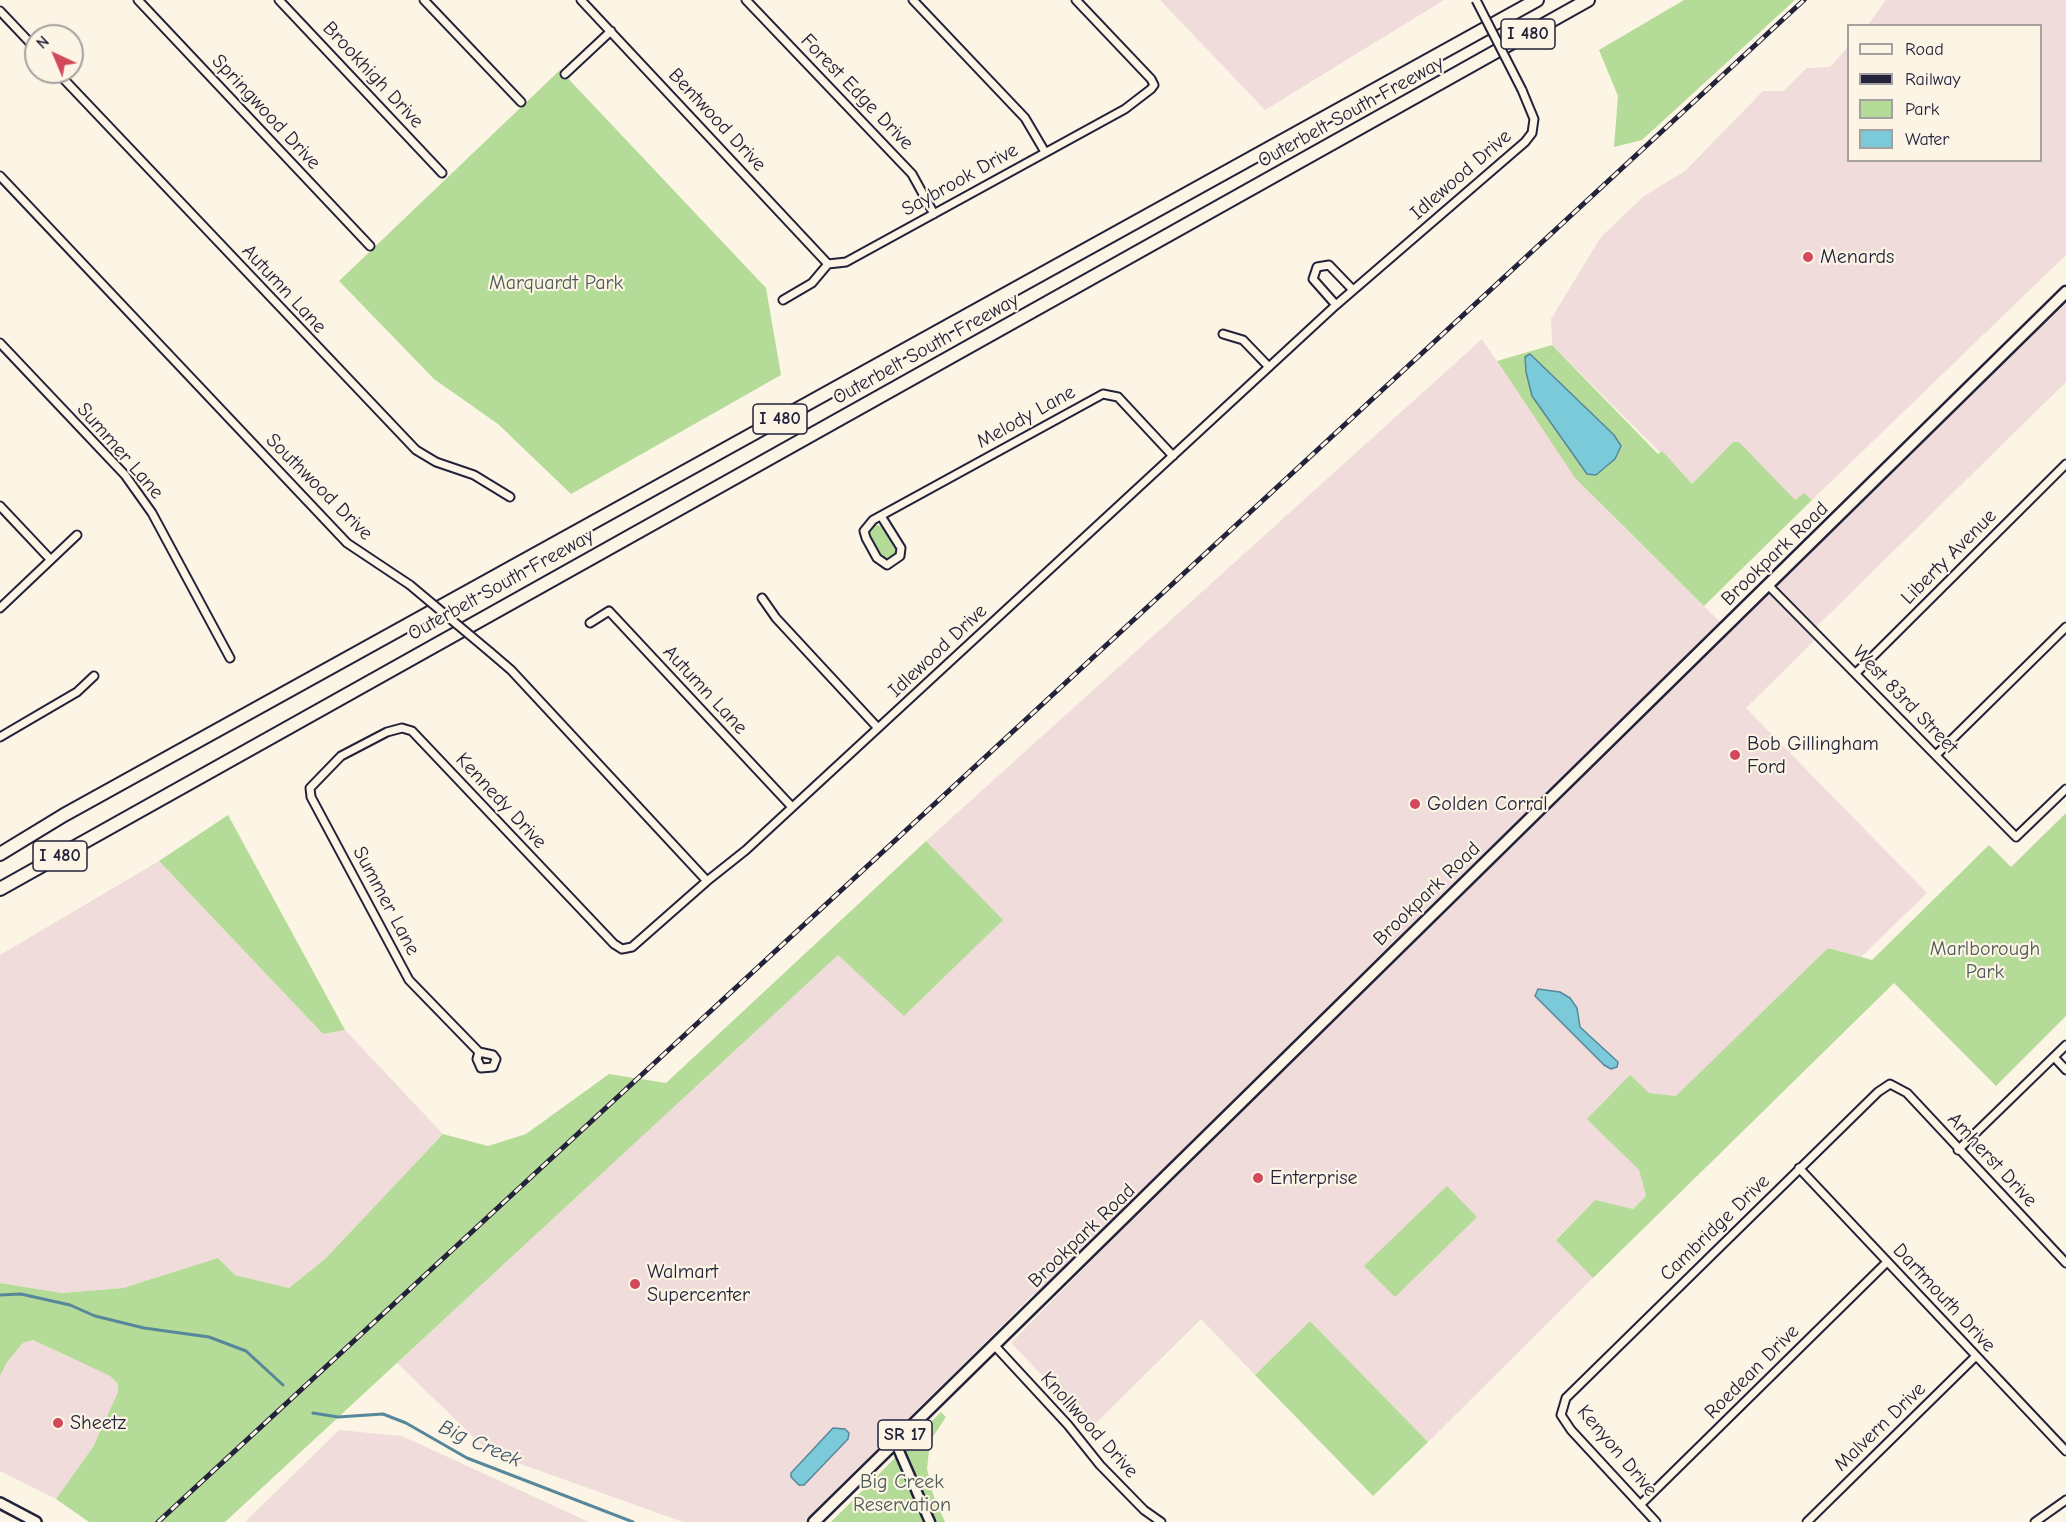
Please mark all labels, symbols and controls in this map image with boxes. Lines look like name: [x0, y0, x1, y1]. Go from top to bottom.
street label: Brookhigh Drive: [317, 17, 429, 133]
road number: I 480: [1501, 19, 1555, 49]
north arrow: [24, 24, 84, 84]
legend: [1847, 24, 2042, 162]
street label: Forest Edge Drive: [795, 29, 919, 155]
text: N: [33, 32, 53, 53]
text: Road: [1905, 39, 1944, 60]
street label: Springwood Drive: [206, 49, 326, 175]
street label: Outerbelt South Freeway: [1254, 51, 1448, 173]
street label: Bentwood Drive: [663, 63, 771, 177]
text: Railway: [1905, 69, 1961, 90]
text: Park: [1905, 99, 1939, 120]
street label: Idlewood Drive: [1406, 125, 1516, 225]
text: Water: [1905, 129, 1949, 150]
street label: Saybrook Drive: [898, 138, 1022, 222]
street label: Autumn Lane: [237, 239, 331, 339]
place label: Menards: [1820, 245, 1894, 269]
marker: Menards: [1801, 250, 1815, 264]
park label: Marquardt Park: [489, 271, 623, 295]
street label: Outerbelt South Freeway: [829, 288, 1023, 410]
street label: Melody Lane: [973, 380, 1079, 454]
street label: Summer Lane: [72, 398, 168, 504]
road number: I 480: [753, 404, 807, 434]
street label: Southwood Drive: [261, 429, 377, 545]
street label: Brookpark Road: [1717, 497, 1833, 611]
street label: Liberty Avenue: [1896, 504, 2002, 610]
street label: Outerbelt South Freeway: [404, 524, 598, 646]
street label: Idlewood Drive: [884, 599, 992, 703]
street label: Autumn Lane: [658, 640, 752, 740]
street label: West 83rd Street: [1847, 641, 1963, 759]
place label: Bob Gillingham Ford: [1747, 732, 1879, 779]
street label: Kennedy Drive: [450, 748, 552, 854]
marker: Bob Gillingham Ford: [1728, 748, 1742, 762]
place label: Golden Corral: [1427, 792, 1548, 816]
marker: Golden Corral: [1408, 797, 1422, 811]
street label: Brookpark Road: [1369, 837, 1485, 951]
road number: I 480: [33, 841, 87, 871]
street label: Summer Lane: [347, 842, 425, 960]
park label: Marlborough Park: [1930, 937, 2040, 984]
street label: Amherst Drive: [1942, 1108, 2042, 1212]
place label: Enterprise: [1270, 1166, 1358, 1190]
street label: Cambridge Drive: [1655, 1170, 1775, 1286]
marker: Enterprise: [1251, 1171, 1265, 1185]
street label: Brookpark Road: [1024, 1179, 1140, 1293]
street label: Dartmouth Drive: [1887, 1239, 2001, 1357]
place label: Walmart Supercenter: [647, 1260, 750, 1307]
marker: Walmart Supercenter: [628, 1277, 642, 1291]
street label: Roedean Drive: [1700, 1320, 1804, 1424]
street label: Knollwood Drive: [1035, 1367, 1143, 1483]
street label: Malvern Drive: [1829, 1377, 1931, 1477]
street label: Kenyon Drive: [1572, 1400, 1662, 1502]
place label: Sheetz: [70, 1411, 126, 1435]
water label: Big Creek: [435, 1415, 525, 1473]
marker: Sheetz: [51, 1416, 65, 1430]
road number: SR 17: [878, 1420, 932, 1450]
park label: Big Creek Reservation: [853, 1470, 951, 1517]

